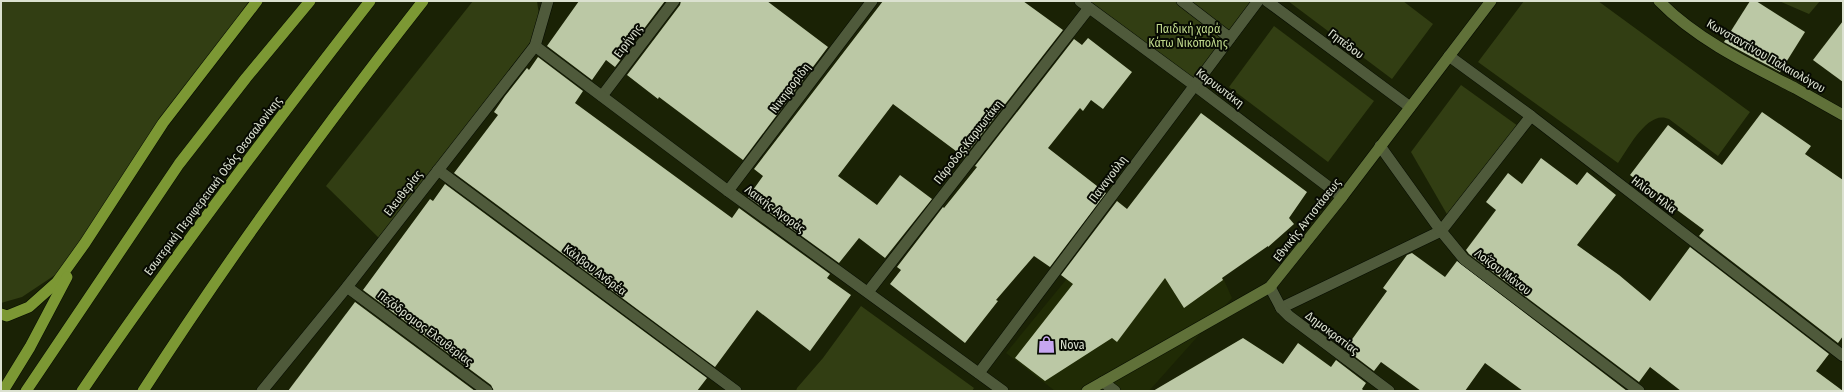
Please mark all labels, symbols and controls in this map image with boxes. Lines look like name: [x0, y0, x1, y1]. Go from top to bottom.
street label: Κωνσταντίνου Παλαιολόγου: [1704, 16, 1828, 96]
street label: Ειρήνης: [611, 22, 645, 60]
park label: Παιδική χαρά Κάτω Νικόπολης: [1148, 22, 1228, 50]
street label: Γηπέδου: [1326, 26, 1366, 62]
street label: Νικηφορίδη: [767, 60, 813, 116]
street label: Καρυωτάκη: [1193, 66, 1247, 110]
street label: Εσωτερική Περιφερειακή Οδός Θεσσαλονίκης: [141, 94, 285, 278]
street label: Πάροδος Καρυωτάκη: [931, 97, 1005, 187]
street label: Παναγούλη: [1086, 153, 1130, 205]
street label: Ελευθερίας: [381, 167, 425, 219]
street label: Ηλίου Ηλία: [1629, 173, 1679, 217]
street label: Εθνικής Αντιστάσεως: [1270, 176, 1344, 264]
street label: Λαικής Αγοράς: [742, 182, 808, 236]
street label: Κάλβου Ανδρέα: [561, 242, 629, 298]
street label: Λοΐζου Μάνου: [1472, 245, 1535, 298]
street label: Πεζόδρομος Ελευθερίας: [375, 288, 475, 368]
street label: Δημοκρατίας: [1303, 308, 1361, 358]
shop icon: Nova: [1037, 335, 1057, 355]
place label: Nova: [1060, 338, 1085, 352]

